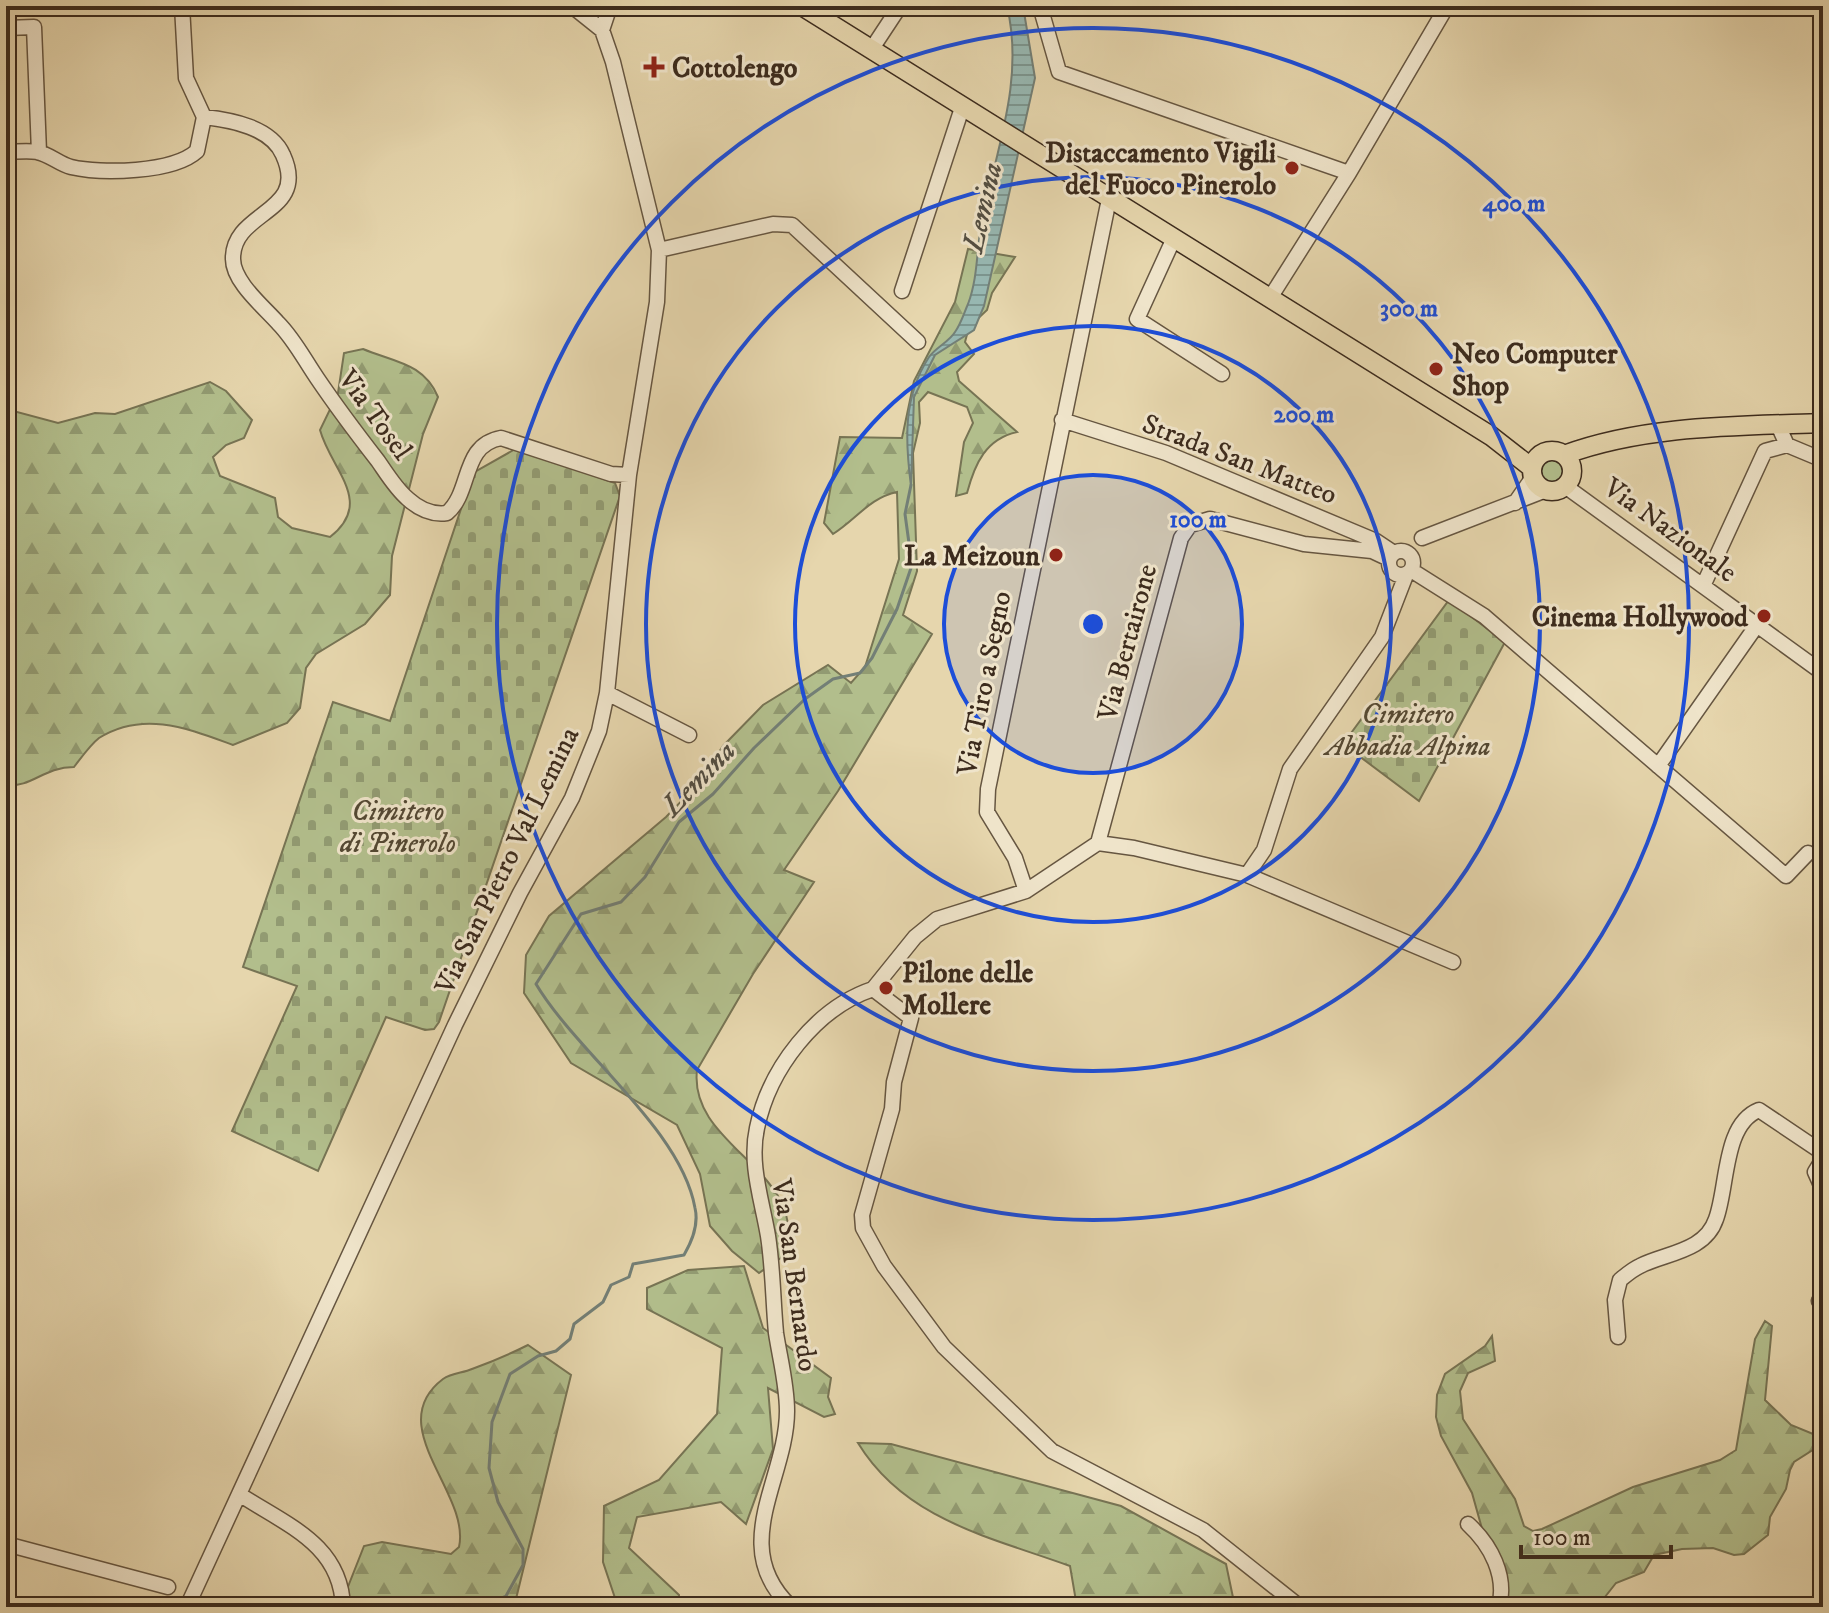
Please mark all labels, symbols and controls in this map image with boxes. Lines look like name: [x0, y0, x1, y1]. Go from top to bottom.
place label: Cottolengo: [672, 51, 798, 86]
marker: Cottolengo: [643, 56, 665, 78]
place label: Distaccamento Vigili del Fuoco Pinerolo: [1045, 136, 1276, 203]
water label: Lemina: [955, 159, 1012, 258]
marker: Distaccamento Vigili del Fuoco Pinerolo: [1283, 159, 1301, 177]
text: 400 m: [1483, 189, 1545, 219]
text: 300 m: [1380, 294, 1438, 324]
place label: Neo Computer Shop: [1452, 337, 1618, 404]
marker: Neo Computer Shop: [1427, 360, 1445, 378]
street label: Via Tosel: [330, 362, 420, 468]
text: 200 m: [1274, 400, 1334, 430]
street label: Strada San Matteo: [1137, 406, 1342, 513]
street label: Via Nazionale: [1596, 470, 1744, 590]
text: 100 m: [1169, 505, 1227, 535]
place label: La Meizoun: [904, 539, 1040, 574]
marker: La Meizoun: [1047, 546, 1065, 564]
street label: Via Bertairone: [1090, 560, 1165, 725]
street label: Via Tiro a Segno: [949, 588, 1019, 779]
place label: Cinema Hollywood: [1532, 600, 1749, 635]
marker: Cinema Hollywood: [1755, 607, 1773, 625]
centre of rings: [1079, 610, 1107, 638]
park label: Cimitero Abbadia Alpina: [1322, 697, 1491, 764]
street label: Via San Pietro Val Lemina: [427, 721, 587, 1001]
water label: Lemina: [653, 733, 744, 826]
park label: Cimitero di Pinerolo: [339, 794, 456, 861]
place label: Pilone delle Mollere: [902, 956, 1034, 1023]
marker: Pilone delle Mollere: [877, 979, 895, 997]
street label: Via San Bernardo: [764, 1176, 825, 1374]
scale bar: [1521, 1509, 1671, 1559]
text: 100 m: [1533, 1523, 1591, 1553]

